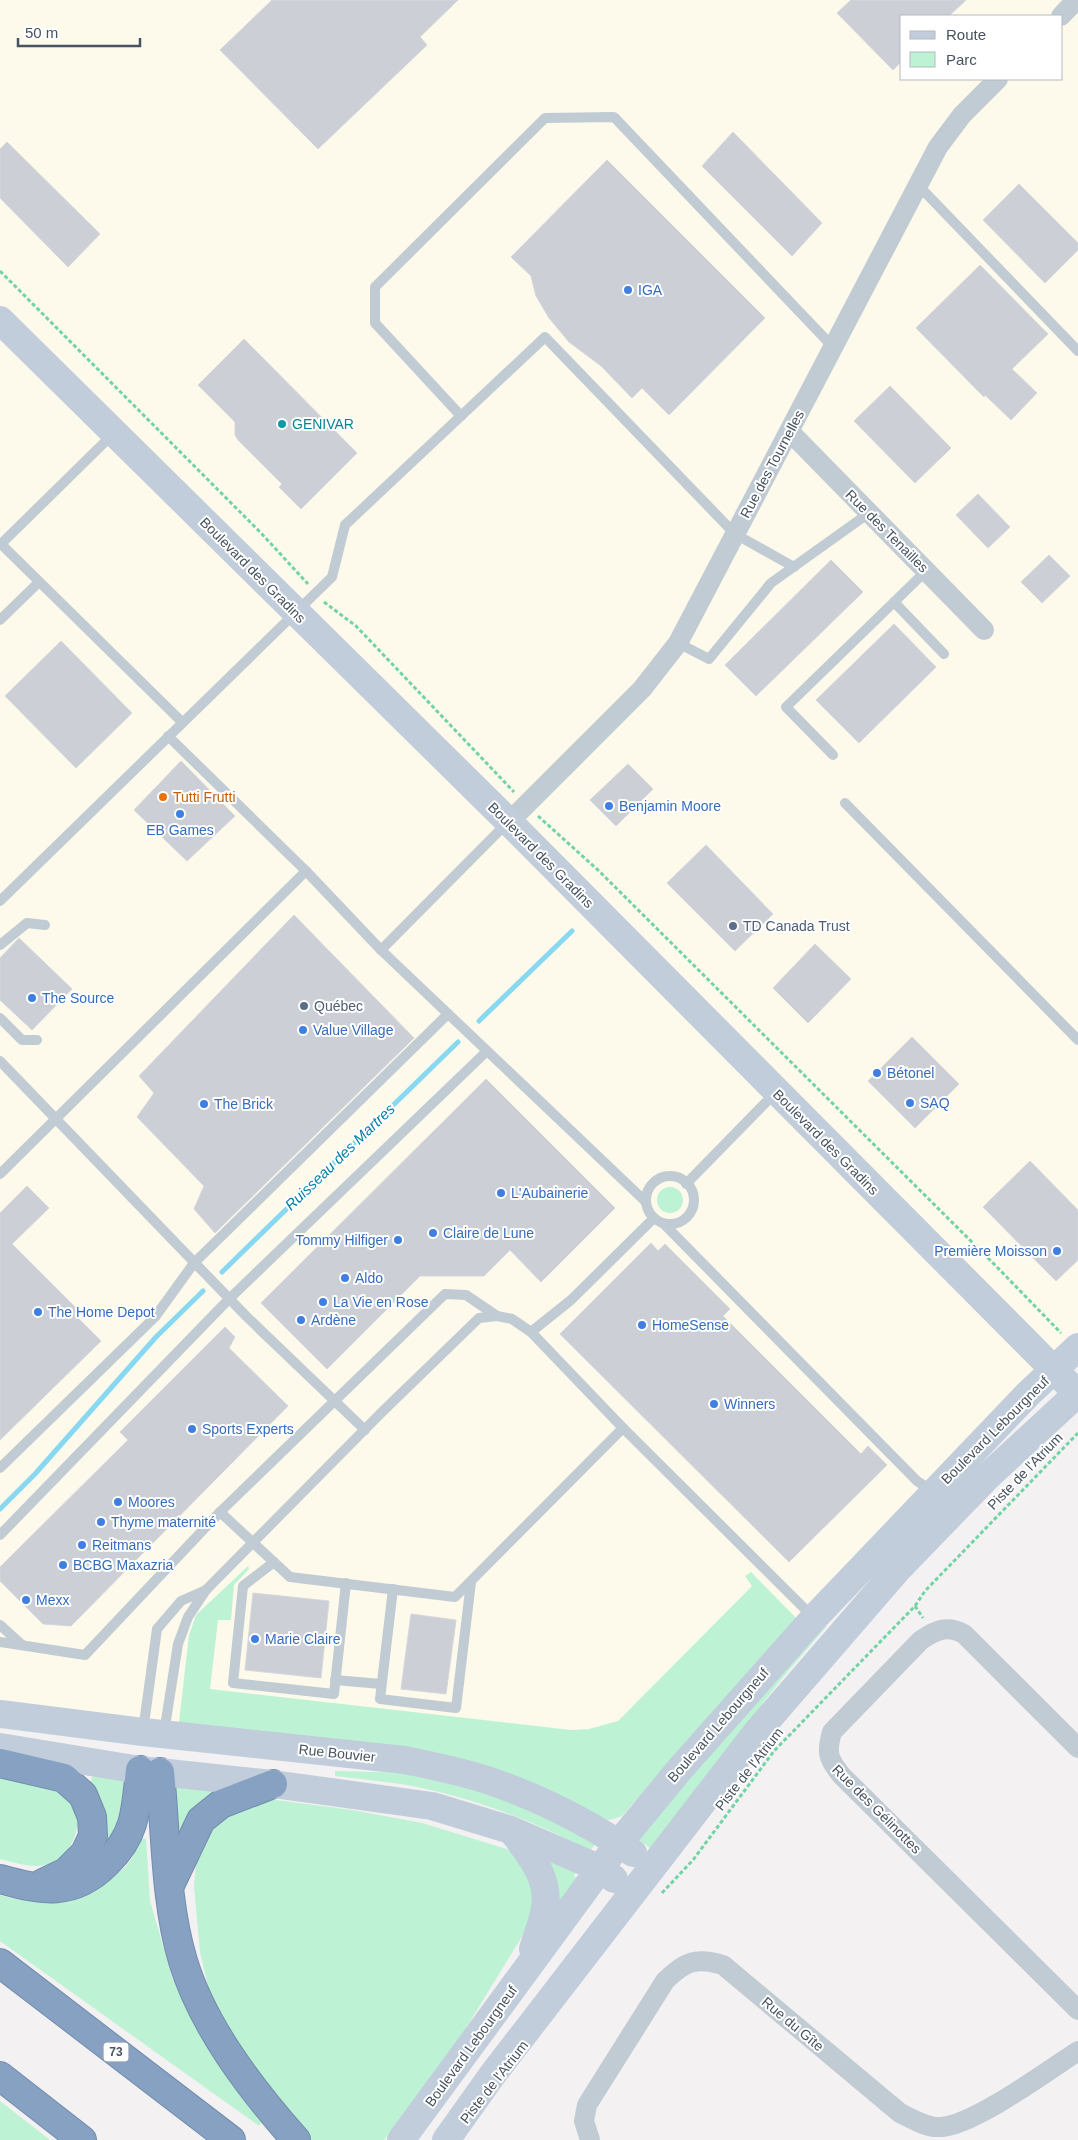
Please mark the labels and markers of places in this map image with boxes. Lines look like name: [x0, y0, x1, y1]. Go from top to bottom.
place label: IGA: [638, 282, 663, 298]
marker: IGA: [622, 284, 634, 296]
place label: GENIVAR: [292, 416, 354, 432]
marker: GENIVAR: [276, 418, 288, 430]
place label: Tutti Frutti: [173, 789, 236, 805]
marker: Tutti Frutti: [157, 791, 169, 803]
place label: Benjamin Moore: [619, 798, 721, 814]
marker: Benjamin Moore: [603, 800, 615, 812]
marker: EB Games: [174, 808, 186, 820]
place label: EB Games: [146, 822, 214, 838]
place label: TD Canada Trust: [743, 918, 850, 934]
marker: TD Canada Trust: [727, 920, 739, 932]
place label: The Source: [42, 990, 115, 1006]
marker: The Source: [26, 992, 38, 1004]
place label: Québec: [314, 998, 363, 1014]
marker: Québec: [298, 1000, 310, 1012]
place label: Value Village: [313, 1022, 394, 1038]
marker: Value Village: [297, 1024, 309, 1036]
place label: Bétonel: [887, 1065, 934, 1081]
marker: Bétonel: [871, 1067, 883, 1079]
place label: SAQ: [920, 1095, 950, 1111]
place label: The Brick: [214, 1096, 274, 1112]
marker: SAQ: [904, 1097, 916, 1109]
marker: The Brick: [198, 1098, 210, 1110]
place label: L'Aubainerie: [511, 1185, 589, 1201]
marker: L'Aubainerie: [495, 1187, 507, 1199]
place label: Claire de Lune: [443, 1225, 534, 1241]
marker: Claire de Lune: [427, 1227, 439, 1239]
place label: Tommy Hilfiger: [295, 1232, 388, 1248]
marker: Tommy Hilfiger: [392, 1234, 404, 1246]
place label: Première Moisson: [934, 1243, 1047, 1259]
marker: Première Moisson: [1051, 1245, 1063, 1257]
place label: Aldo: [355, 1270, 383, 1286]
marker: Aldo: [339, 1272, 351, 1284]
place label: La Vie en Rose: [333, 1294, 429, 1310]
marker: La Vie en Rose: [317, 1296, 329, 1308]
place label: The Home Depot: [48, 1304, 155, 1320]
marker: The Home Depot: [32, 1306, 44, 1318]
place label: Ardène: [311, 1312, 356, 1328]
marker: Ardène: [295, 1314, 307, 1326]
place label: HomeSense: [652, 1317, 729, 1333]
marker: HomeSense: [636, 1319, 648, 1331]
place label: Winners: [724, 1396, 775, 1412]
marker: Winners: [708, 1398, 720, 1410]
place label: Sports Experts: [202, 1421, 294, 1437]
marker: Sports Experts: [186, 1423, 198, 1435]
place label: Moores: [128, 1494, 175, 1510]
marker: Moores: [112, 1496, 124, 1508]
place label: Thyme maternité: [111, 1514, 216, 1530]
marker: Thyme maternité: [95, 1516, 107, 1528]
place label: Reitmans: [92, 1537, 151, 1553]
marker: Reitmans: [76, 1539, 88, 1551]
place label: BCBG Maxazria: [73, 1557, 174, 1573]
marker: BCBG Maxazria: [57, 1559, 69, 1571]
place label: Mexx: [36, 1592, 69, 1608]
marker: Mexx: [20, 1594, 32, 1606]
place label: Marie Claire: [265, 1631, 341, 1647]
marker: Marie Claire: [249, 1633, 261, 1645]

